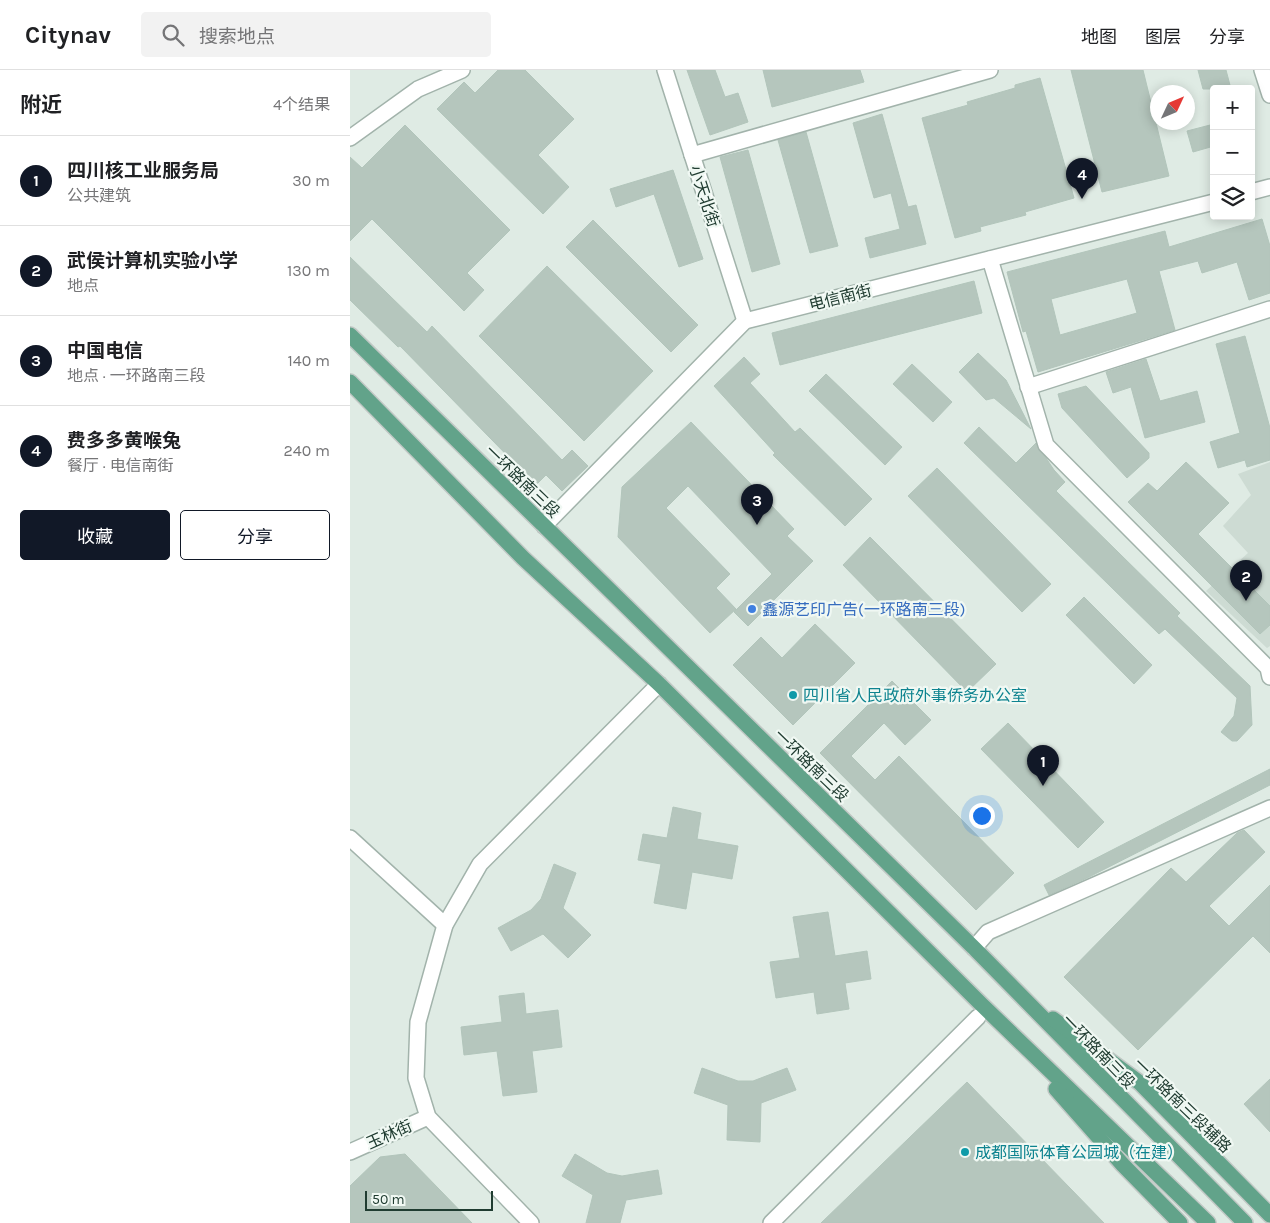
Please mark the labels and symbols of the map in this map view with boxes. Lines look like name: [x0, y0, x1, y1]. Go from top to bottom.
north arrow: [1150, 85, 1195, 130]
pin: 4: [1066, 158, 1098, 199]
street label: 小天北街: [686, 163, 723, 230]
street label: 电信南街: [807, 281, 873, 314]
street label: 一环路南三段: [482, 441, 564, 522]
pin: 3: [741, 484, 773, 525]
pin: 2: [1230, 560, 1262, 601]
place label: 鑫源艺印广告(一环路南三段): [762, 600, 965, 619]
marker: 鑫源艺印广告(一环路南三段): [746, 603, 758, 615]
place label: 四川省人民政府外事侨务办公室: [803, 686, 1027, 705]
marker: 四川省人民政府外事侨务办公室: [787, 689, 799, 701]
street label: 一环路南三段: [771, 725, 853, 806]
pin: 1: [1027, 745, 1059, 786]
your location: [969, 803, 995, 829]
street label: 一环路南三段: [1058, 1010, 1139, 1092]
street label: 一环路南三段辅路: [1130, 1054, 1235, 1157]
street label: 玉林街: [363, 1116, 415, 1153]
place label: 成都国际体育公园城（在建）: [975, 1143, 1183, 1162]
marker: 成都国际体育公园城（在建）: [959, 1146, 971, 1158]
scale bar: [365, 1188, 492, 1211]

